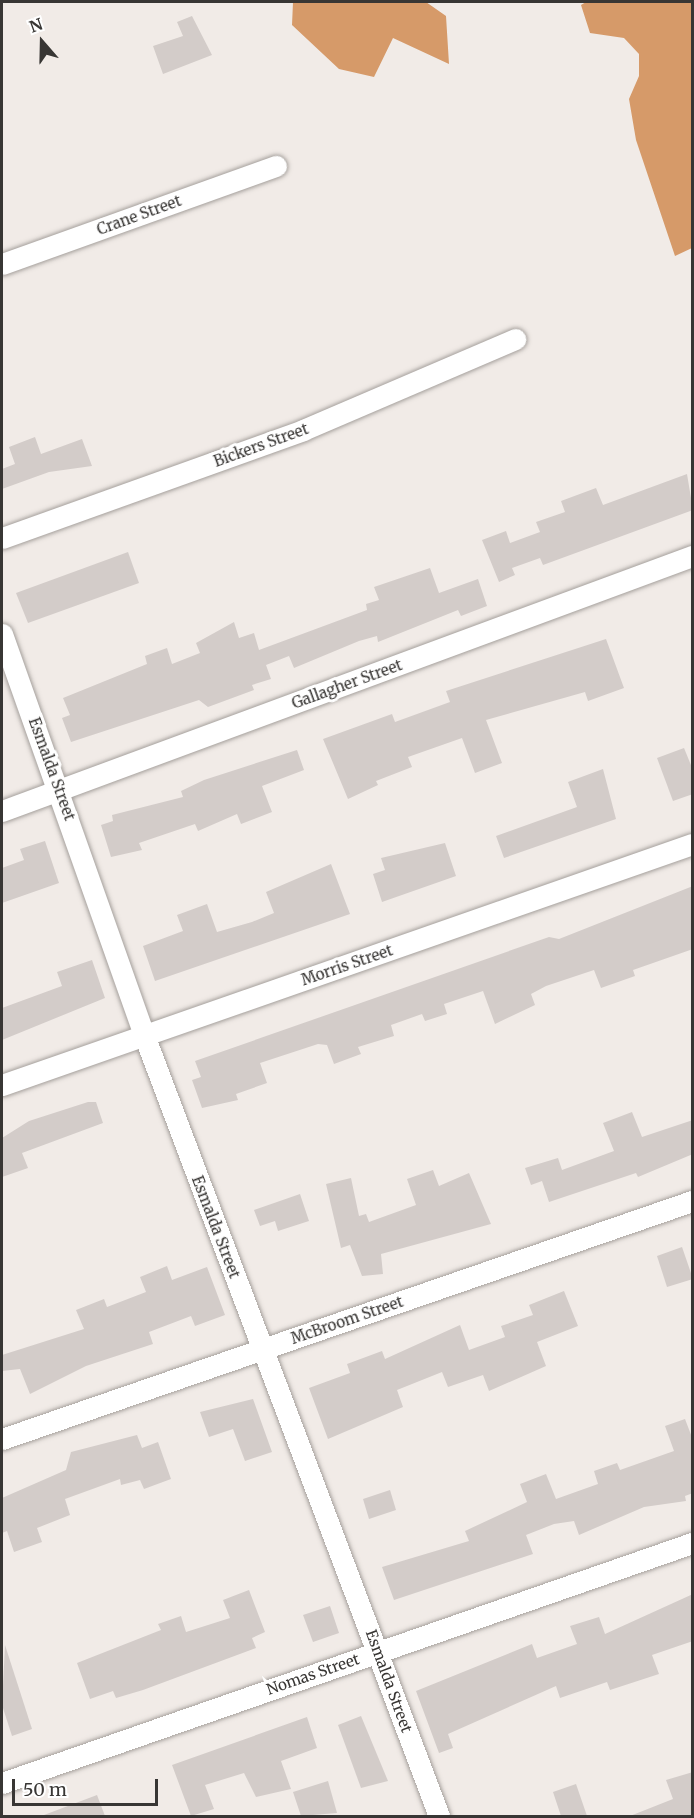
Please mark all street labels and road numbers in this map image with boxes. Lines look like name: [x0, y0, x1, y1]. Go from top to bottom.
street label: Crane Street: [94, 191, 184, 239]
street label: Bickers Street: [211, 420, 311, 470]
street label: Gallagher Street: [289, 656, 405, 712]
street label: Esmalda Street: [25, 715, 79, 823]
street label: Morris Street: [299, 941, 395, 989]
street label: Esmalda Street: [188, 1173, 244, 1281]
street label: McBroom Street: [288, 1292, 406, 1348]
street label: Esmalda Street: [362, 1627, 416, 1735]
street label: Nomas Street: [264, 1650, 362, 1698]

